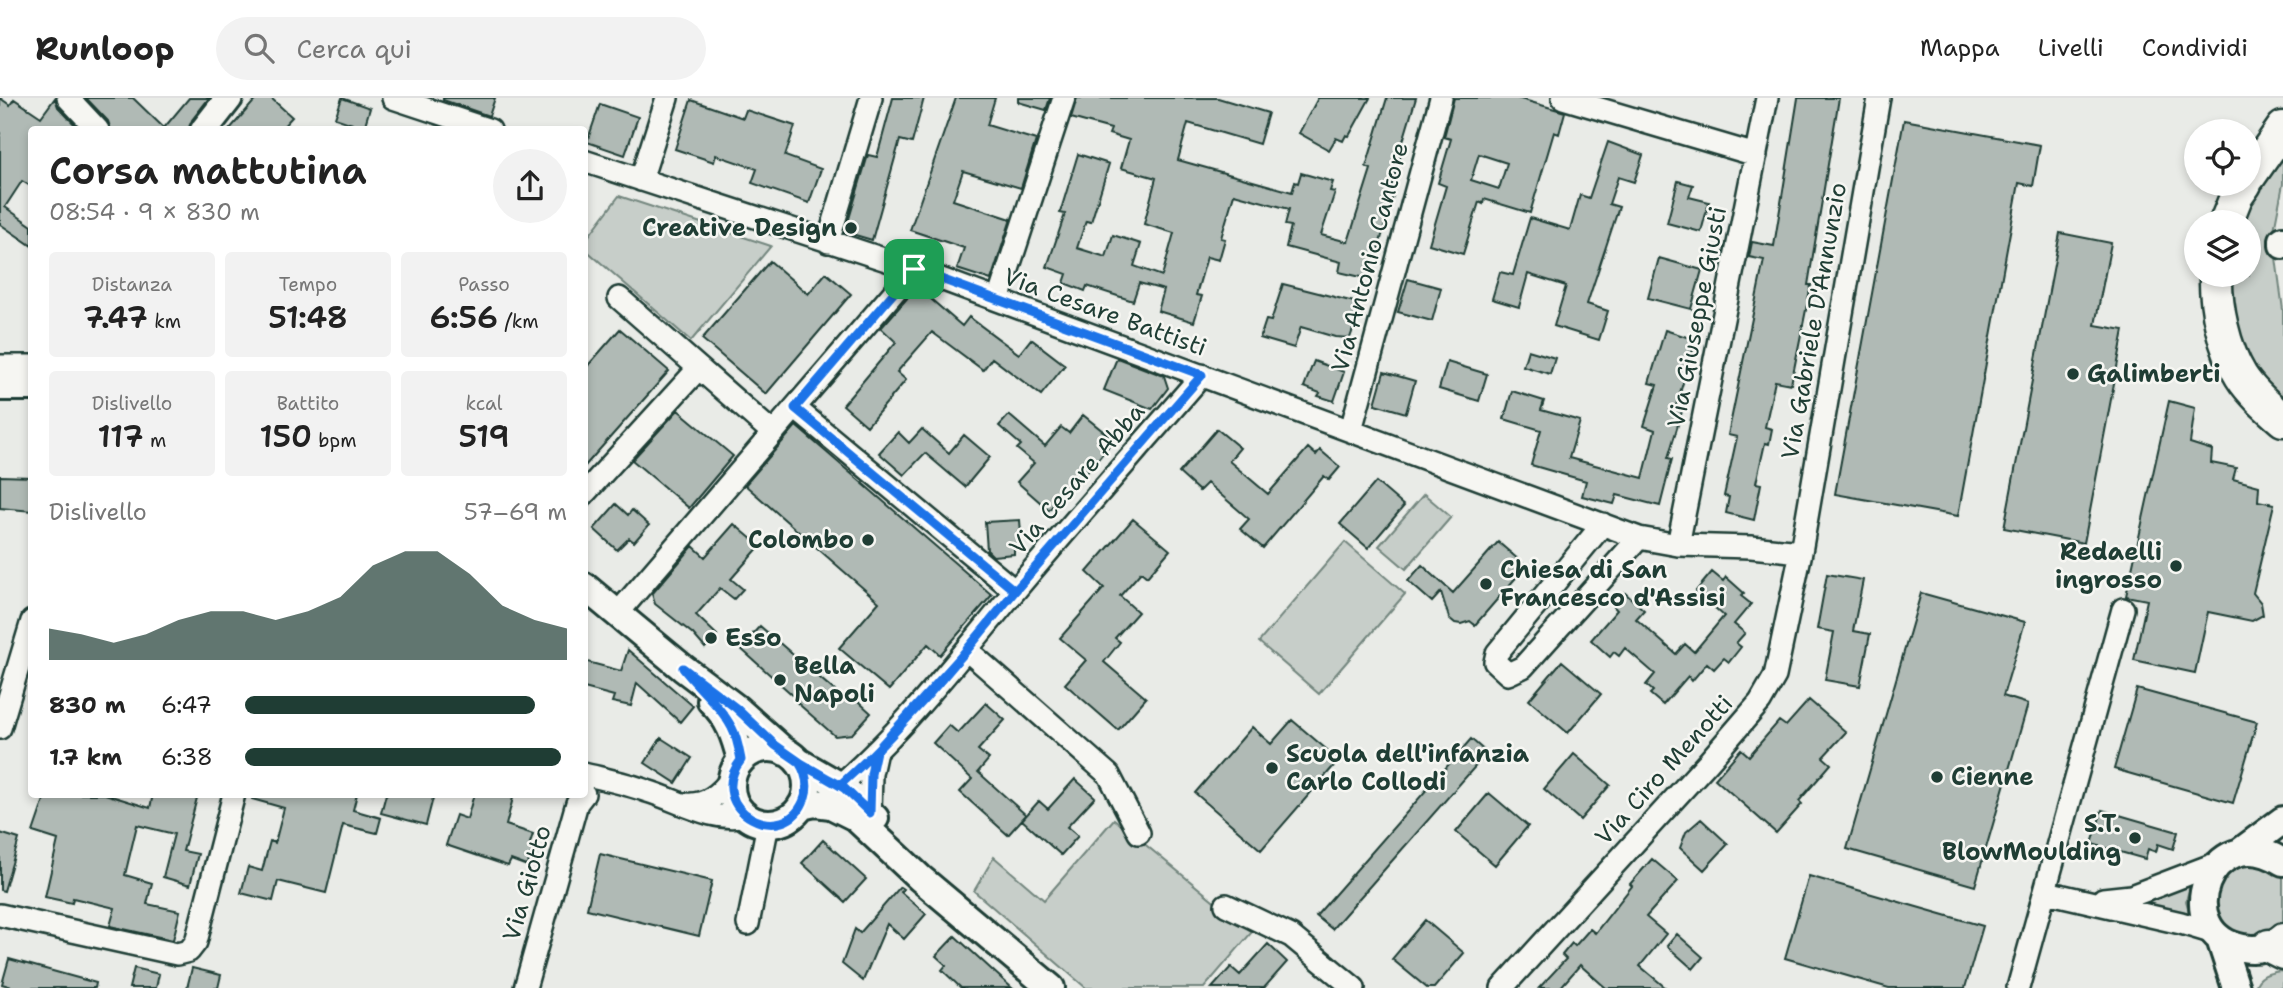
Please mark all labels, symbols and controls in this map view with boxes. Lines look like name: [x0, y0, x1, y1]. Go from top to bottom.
search box: [216, 17, 706, 80]
text: Runloop: [35, 26, 174, 71]
icon: search: [240, 29, 278, 67]
text: Cerca qui: [296, 31, 412, 66]
text: Mappa: [1920, 32, 2000, 64]
text: Livelli: [2038, 32, 2104, 64]
text: Condividi: [2142, 32, 2248, 64]
map controls: [2184, 119, 2261, 287]
button: locate: [2184, 119, 2261, 196]
street label: Via Antonio Cantore: [1324, 139, 1416, 375]
text: Corsa mattutina: [49, 145, 367, 196]
button: share: [493, 149, 567, 223]
street label: Via Gabriele D'Annunzio: [1774, 180, 1854, 462]
text: 08:54 · 9 × 830 m: [49, 197, 260, 227]
street label: Via Giuseppe Giusti: [1660, 204, 1734, 430]
button: layers: [2184, 210, 2261, 287]
place label: Creative Design: [642, 212, 837, 244]
marker: Creative Design: [843, 220, 859, 236]
pin: [884, 239, 944, 299]
icon: arrive: [895, 250, 933, 288]
street label: Via Cesare Battisti: [999, 260, 1211, 364]
text: Distanza: [92, 272, 172, 297]
text: Tempo: [279, 272, 337, 297]
text: Passo: [458, 272, 510, 297]
text: 7.47: [83, 297, 148, 338]
text: 51:48: [268, 297, 348, 338]
text: 6:56: [429, 297, 498, 338]
text: km: [148, 309, 181, 334]
text: /km: [498, 309, 539, 334]
place label: Galimberti: [2087, 358, 2221, 390]
marker: Galimberti: [2065, 366, 2081, 382]
text: Dislivello: [92, 391, 172, 416]
text: Battito: [277, 391, 339, 416]
text: kcal: [466, 391, 502, 416]
street label: Via Cesare Abba: [1002, 396, 1152, 562]
text: 117: [98, 416, 144, 457]
text: 150: [259, 416, 312, 457]
text: 519: [459, 416, 510, 457]
text: m: [144, 428, 166, 453]
text: bpm: [312, 428, 357, 453]
text: Dislivello: [49, 497, 147, 527]
text: 57–69 m: [464, 497, 567, 527]
place label: Colombo: [748, 524, 854, 556]
marker: Colombo: [860, 532, 876, 548]
place label: Redaelli ingrosso: [2055, 536, 2162, 596]
place label: Chiesa di San Francesco d'Assisi: [1500, 554, 1726, 614]
marker: Redaelli ingrosso: [2168, 558, 2184, 574]
marker: Chiesa di San Francesco d'Assisi: [1478, 576, 1494, 592]
place label: Esso: [725, 622, 782, 654]
marker: Esso: [703, 630, 719, 646]
place label: Bella Napoli: [794, 650, 875, 710]
marker: Bella Napoli: [772, 672, 788, 688]
street label: Via Ciro Menotti: [1588, 688, 1740, 852]
text: 830 m: [49, 690, 126, 720]
text: 6:47: [161, 690, 212, 720]
place label: Scuola dell'infanzia Carlo Collodi: [1286, 738, 1530, 798]
text: 1.7 km: [49, 742, 122, 772]
text: 6:38: [161, 742, 213, 772]
marker: Scuola dell'infanzia Carlo Collodi: [1264, 760, 1280, 776]
place label: Cienne: [1951, 761, 2034, 793]
marker: Cienne: [1929, 769, 1945, 785]
place label: S.T. BlowMoulding: [1942, 808, 2121, 868]
street label: Via Giotto: [495, 821, 559, 945]
marker: S.T. BlowMoulding: [2127, 830, 2143, 846]

